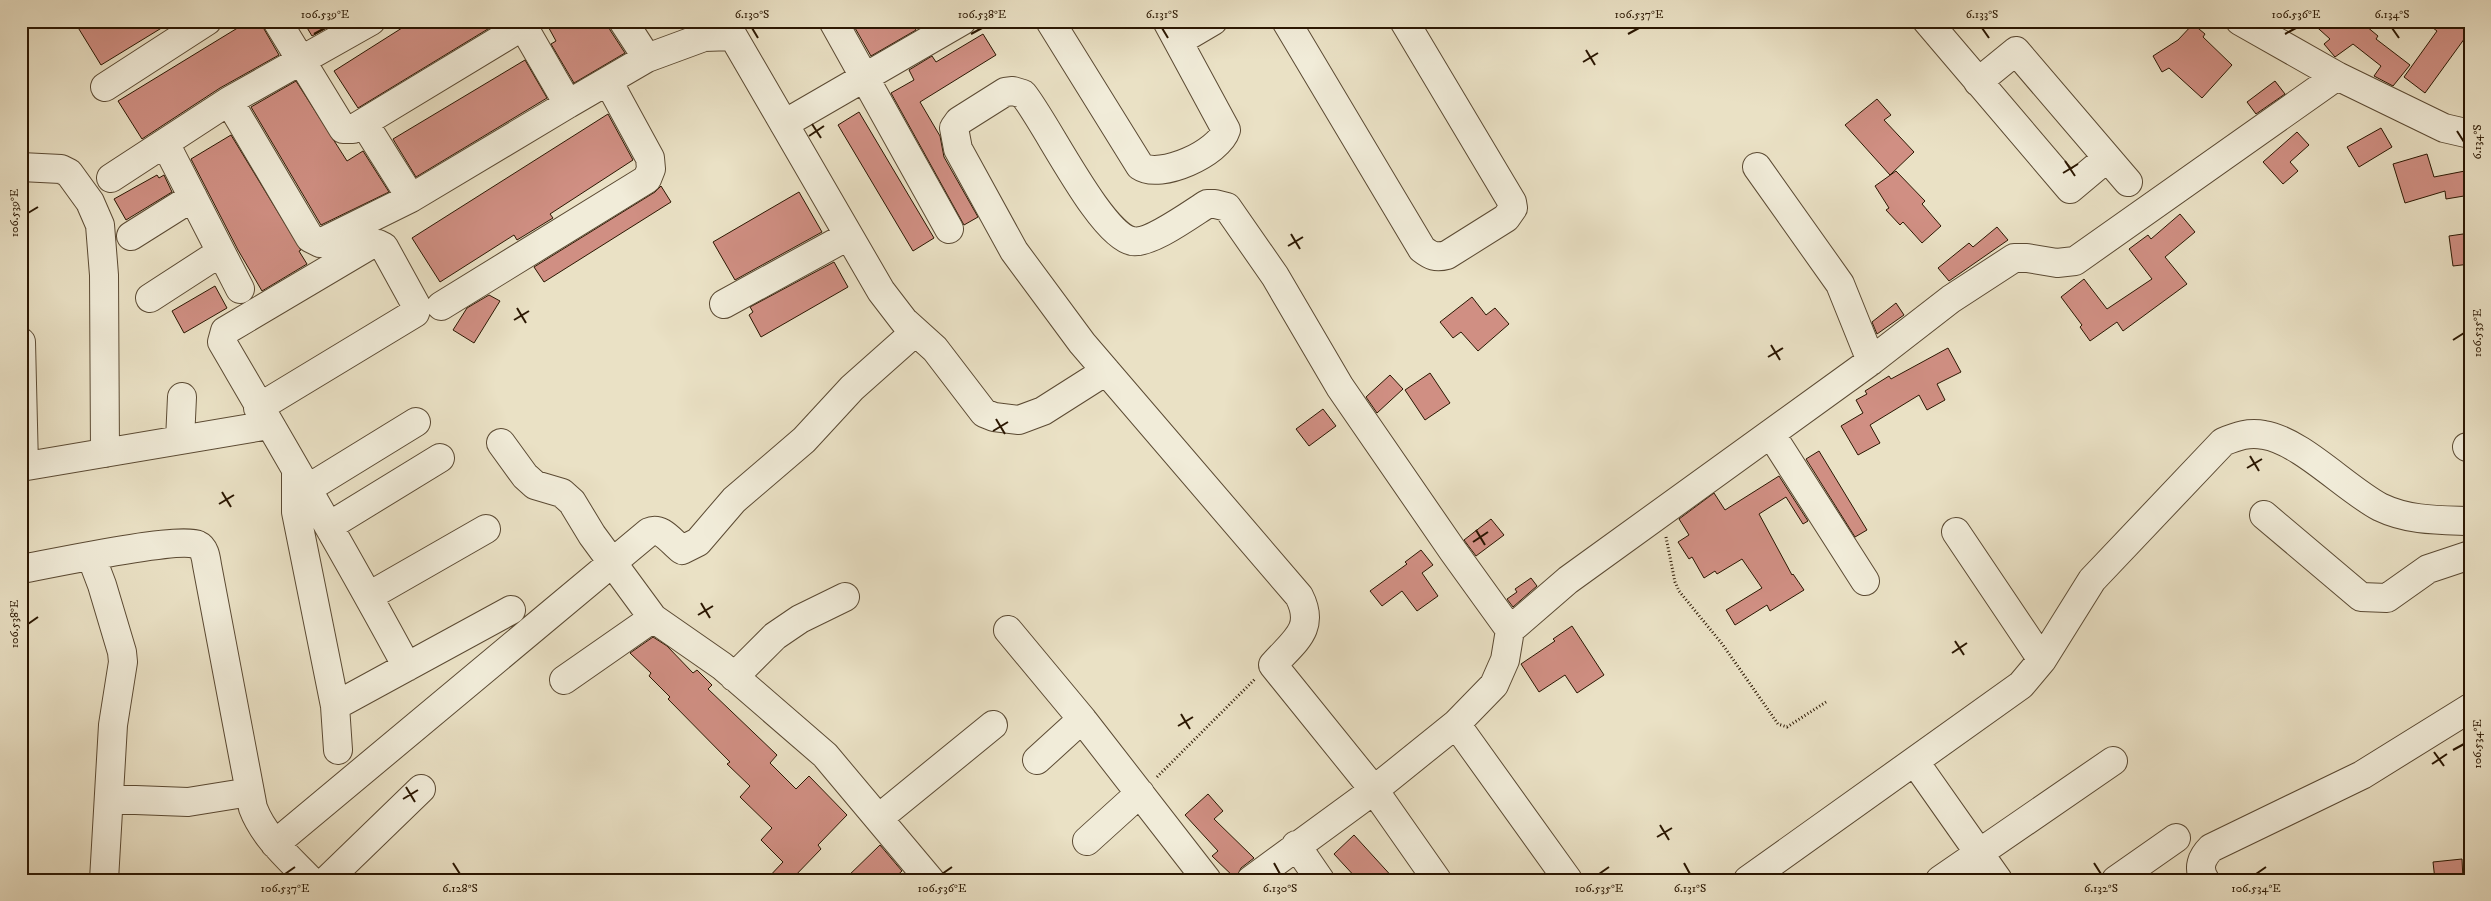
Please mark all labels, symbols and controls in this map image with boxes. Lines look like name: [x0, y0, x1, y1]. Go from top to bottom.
text: 106.539°E: [301, 7, 350, 22]
text: 6.130°S: [735, 7, 769, 22]
text: 106.538°E: [958, 7, 1007, 22]
text: 6.131°S: [1146, 7, 1178, 22]
text: 106.537°E: [1615, 7, 1664, 22]
text: 6.133°S: [1966, 7, 1998, 22]
text: 106.536°E: [2272, 7, 2321, 22]
text: 6.134°S: [2374, 7, 2410, 22]
text: 6.134°S: [2470, 124, 2485, 160]
text: 106.539°E: [7, 188, 22, 237]
text: 106.535°E: [2470, 308, 2485, 357]
text: 106.538°E: [7, 599, 22, 648]
text: 106.534°E: [2470, 719, 2485, 769]
text: 106.537°E: [261, 881, 310, 896]
text: 6.128°S: [442, 881, 478, 896]
text: 106.536°E: [918, 881, 967, 896]
text: 6.130°S: [1263, 881, 1297, 896]
text: 106.535°E: [1575, 881, 1624, 896]
text: 6.131°S: [1674, 881, 1706, 896]
text: 6.132°S: [2084, 881, 2118, 896]
text: 106.534°E: [2231, 881, 2281, 896]

